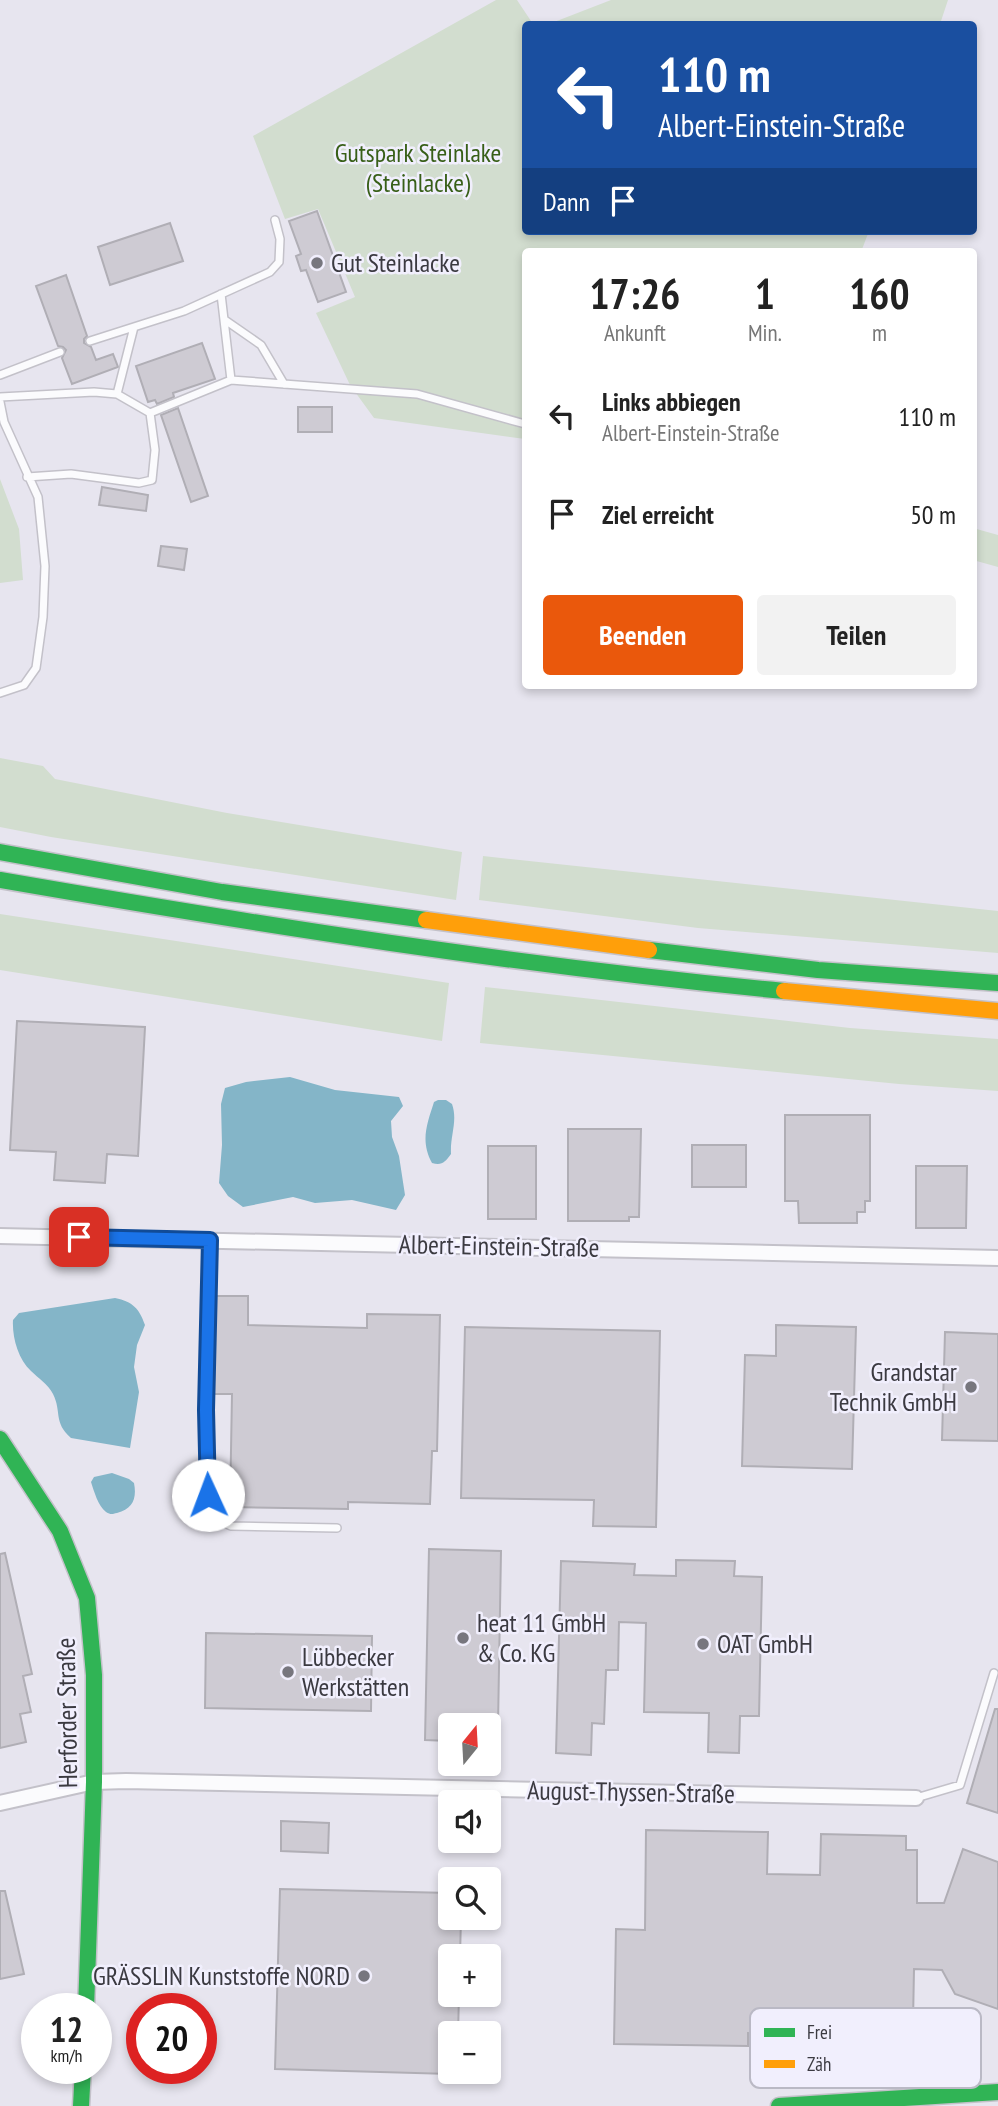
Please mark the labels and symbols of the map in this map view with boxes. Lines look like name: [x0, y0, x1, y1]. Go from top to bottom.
park label: Gutspark Steinlake (Steinlacke): [335, 136, 501, 199]
place label: Gut Steinlacke: [331, 246, 460, 279]
marker: Gut Steinlacke: [309, 255, 325, 271]
pin: [49, 1207, 109, 1267]
street label: Albert-Einstein-Straße: [398, 1227, 600, 1264]
place label: Grandstar Technik GmbH: [830, 1355, 957, 1418]
marker: Grandstar Technik GmbH: [963, 1379, 979, 1395]
position arrow: [171, 1458, 245, 1532]
place label: heat 11 GmbH & Co. KG: [477, 1606, 606, 1669]
place label: OAT GmbH: [717, 1627, 813, 1660]
marker: heat 11 GmbH & Co. KG: [455, 1630, 471, 1646]
marker: OAT GmbH: [695, 1636, 711, 1652]
street label: Herforder Straße: [49, 1637, 84, 1789]
place label: Lübbecker Werkstätten: [302, 1640, 409, 1703]
marker: Lübbecker Werkstätten: [280, 1664, 296, 1680]
north arrow: [438, 1713, 500, 1776]
street label: August-Thyssen-Straße: [527, 1773, 735, 1810]
place label: GRÄSSLIN Kunststoffe NORD: [93, 1959, 350, 1992]
marker: GRÄSSLIN Kunststoffe NORD: [356, 1968, 372, 1984]
speed limit sign: 20: [126, 1993, 217, 2084]
legend: [750, 2008, 981, 2088]
text: Frei: [807, 2020, 832, 2044]
text: Zäh: [807, 2052, 831, 2076]

